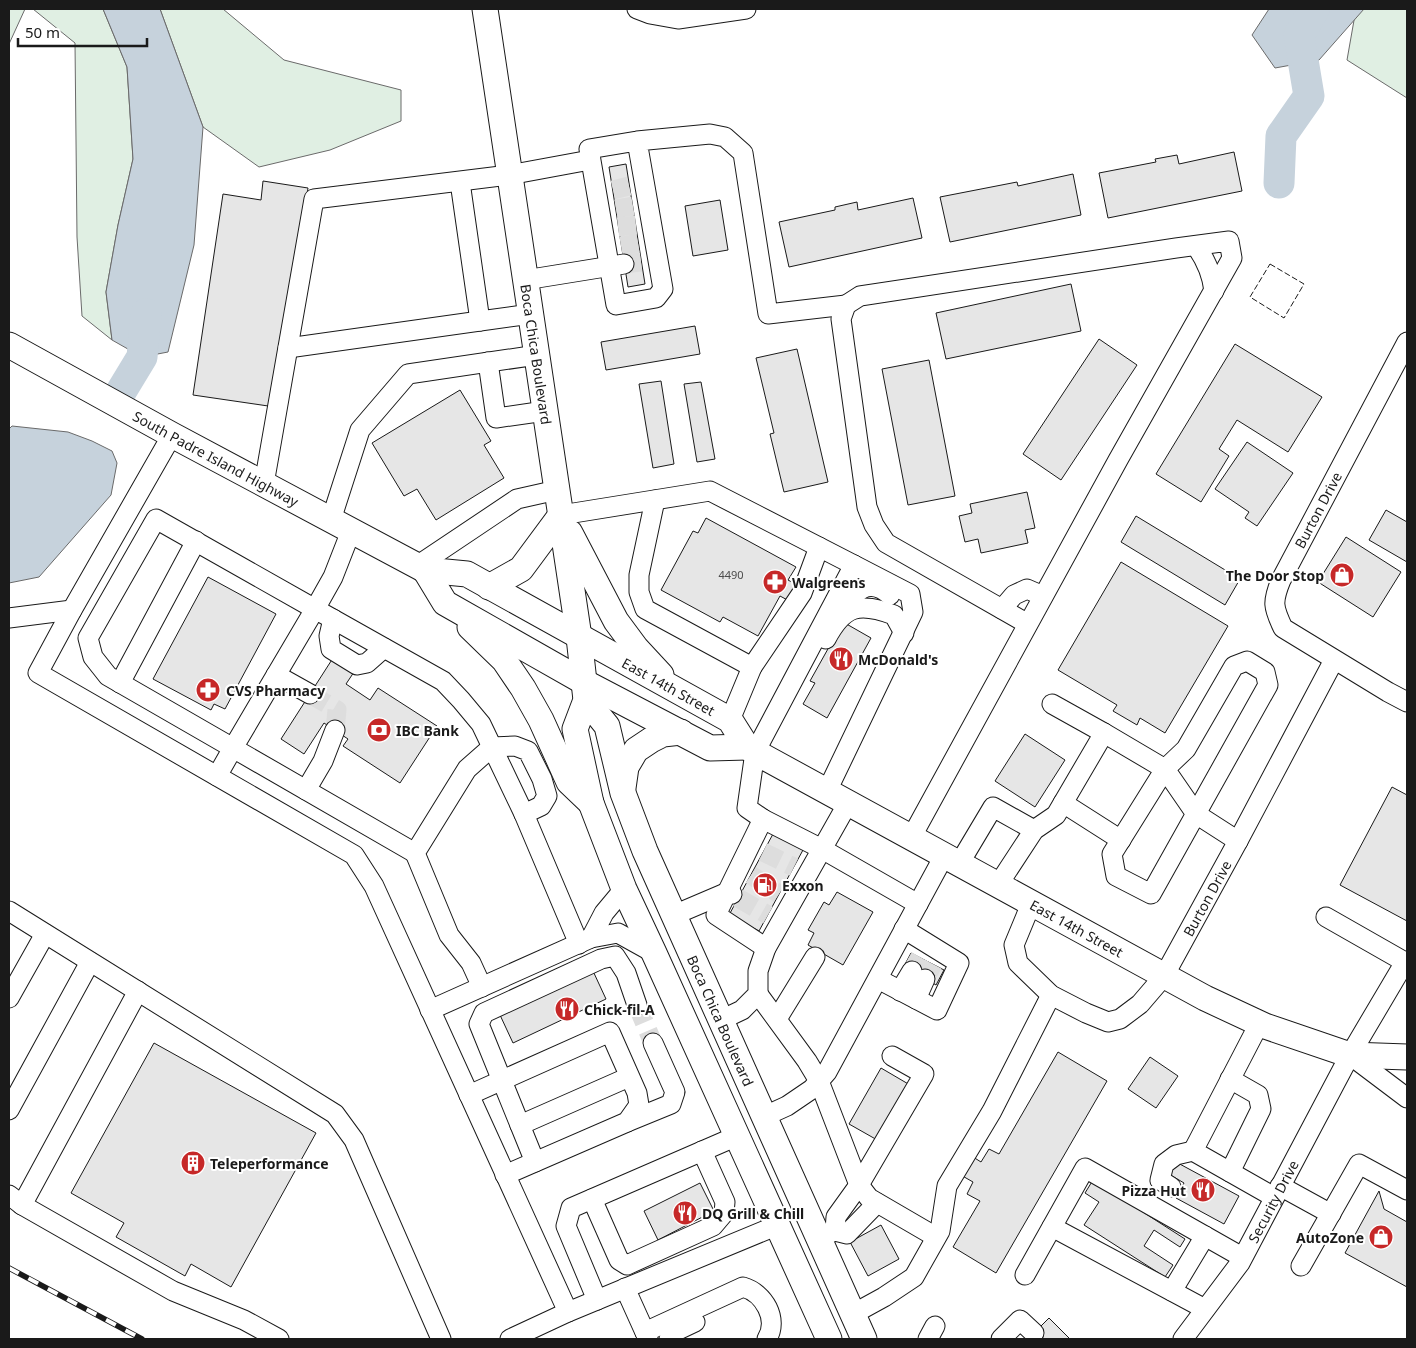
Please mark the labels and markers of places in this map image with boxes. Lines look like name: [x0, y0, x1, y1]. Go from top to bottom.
shop icon: The Door Stop: [1329, 562, 1355, 588]
place label: The Door Stop: [1226, 566, 1324, 585]
pharmacy icon: Walgreens: [762, 569, 788, 595]
place label: Walgreens: [792, 573, 866, 592]
restaurant icon: McDonald's: [828, 646, 854, 672]
place label: McDonald's: [858, 650, 938, 669]
pharmacy icon: CVS Pharmacy: [195, 677, 221, 703]
place label: CVS Pharmacy: [226, 681, 325, 700]
bank icon: IBC Bank: [366, 717, 392, 743]
place label: IBC Bank: [396, 721, 459, 740]
fuel station icon: Exxon: [752, 872, 778, 898]
place label: Exxon: [782, 876, 824, 895]
restaurant icon: Chick-fil-A: [554, 996, 580, 1022]
place label: Chick-fil-A: [584, 1000, 655, 1019]
building icon: Teleperformance: [180, 1150, 206, 1176]
place label: Teleperformance: [210, 1154, 329, 1173]
restaurant icon: Pizza Hut: [1190, 1177, 1216, 1203]
place label: Pizza Hut: [1121, 1181, 1186, 1200]
restaurant icon: DQ Grill & Chill: [672, 1200, 698, 1226]
place label: DQ Grill & Chill: [702, 1204, 804, 1223]
shop icon: AutoZone: [1368, 1224, 1394, 1250]
place label: AutoZone: [1296, 1228, 1364, 1247]

